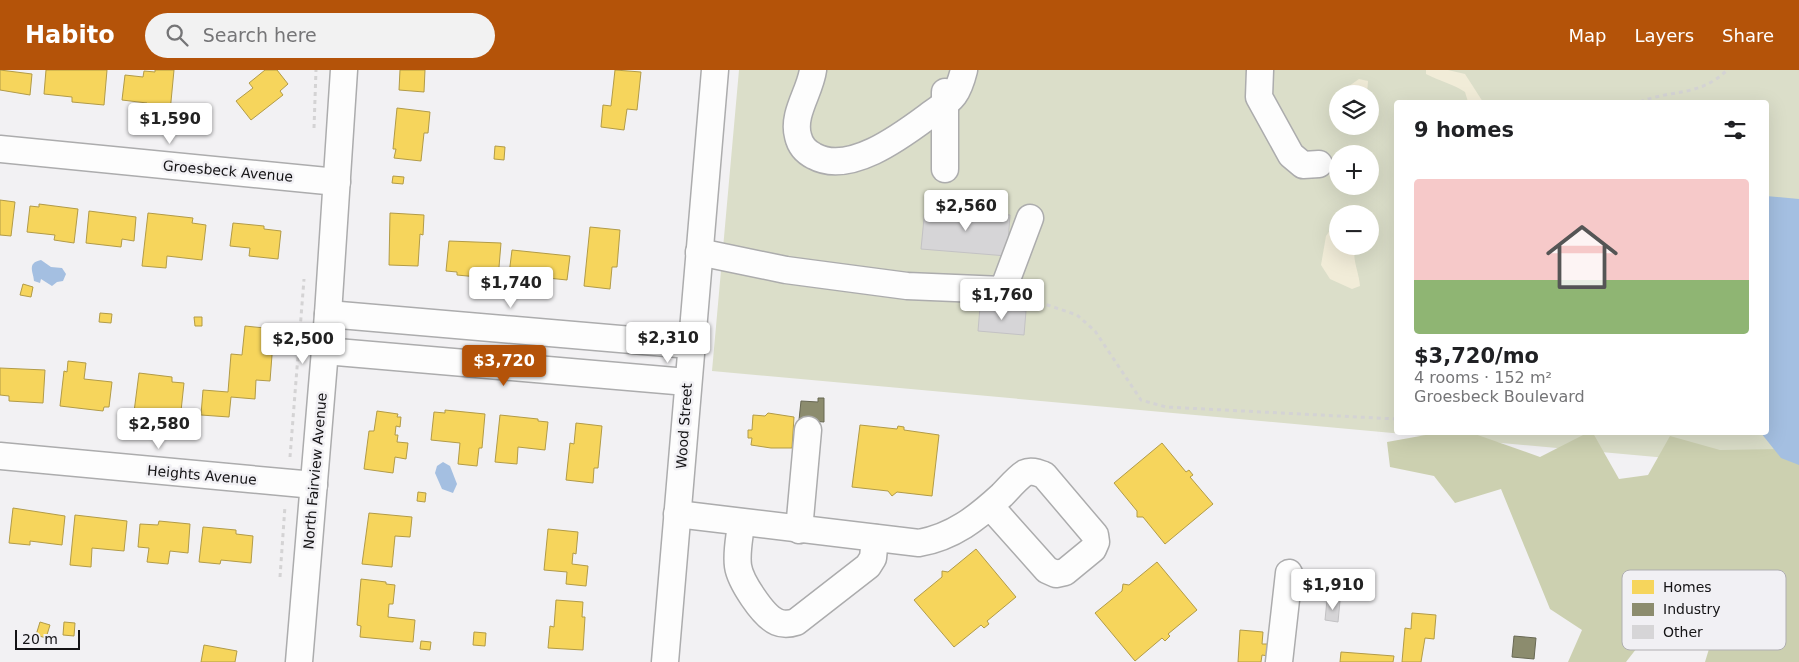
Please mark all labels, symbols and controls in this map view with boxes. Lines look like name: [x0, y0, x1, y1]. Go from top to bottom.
search box: [145, 13, 495, 58]
text: Habito: [25, 21, 115, 49]
icon: search: [163, 21, 191, 49]
text: Search here: [203, 24, 317, 46]
text: Map: [1568, 25, 1606, 46]
text: Layers: [1634, 25, 1694, 46]
text: Share: [1722, 25, 1774, 46]
map controls: [1329, 85, 1379, 255]
button: layers: [1329, 85, 1379, 135]
pin: $1,590: [129, 102, 211, 145]
text: $1,590: [139, 109, 201, 128]
icon: filters: [1721, 116, 1749, 144]
text: 9 homes: [1414, 118, 1514, 142]
button: +: [1329, 145, 1379, 195]
street label: Groesbeck Avenue: [162, 157, 294, 185]
pin: $2,560: [925, 190, 1007, 232]
text: $2,560: [935, 196, 997, 215]
button: −: [1329, 205, 1379, 255]
icon: home: [1537, 212, 1627, 302]
pin: $1,740: [470, 266, 552, 309]
text: $1,740: [480, 273, 542, 292]
pin: $1,760: [961, 278, 1043, 321]
text: $1,760: [971, 285, 1033, 304]
pin: $2,500: [262, 322, 344, 365]
pin: $2,310: [627, 322, 709, 364]
text: $2,310: [637, 328, 699, 347]
text: $2,500: [272, 329, 334, 348]
pin: $3,720: [463, 344, 545, 387]
text: $3,720/mo: [1414, 344, 1539, 368]
text: $3,720: [473, 351, 535, 370]
text: 4 rooms · 152 m²: [1414, 368, 1552, 387]
street label: Wood Street: [673, 382, 695, 469]
text: Groesbeck Boulevard: [1414, 387, 1585, 406]
street label: North Fairview Avenue: [300, 392, 330, 550]
pin: $2,580: [118, 408, 200, 450]
text: $2,580: [128, 414, 190, 433]
street label: Heights Avenue: [146, 462, 258, 488]
pin: $1,910: [1292, 568, 1374, 611]
legend: [1622, 570, 1786, 650]
text: $1,910: [1302, 575, 1364, 594]
text: Homes: [1663, 579, 1712, 595]
text: Industry: [1663, 601, 1721, 617]
text: Other: [1663, 624, 1703, 640]
scale bar: [15, 627, 80, 650]
text: 20 m: [22, 631, 58, 647]

